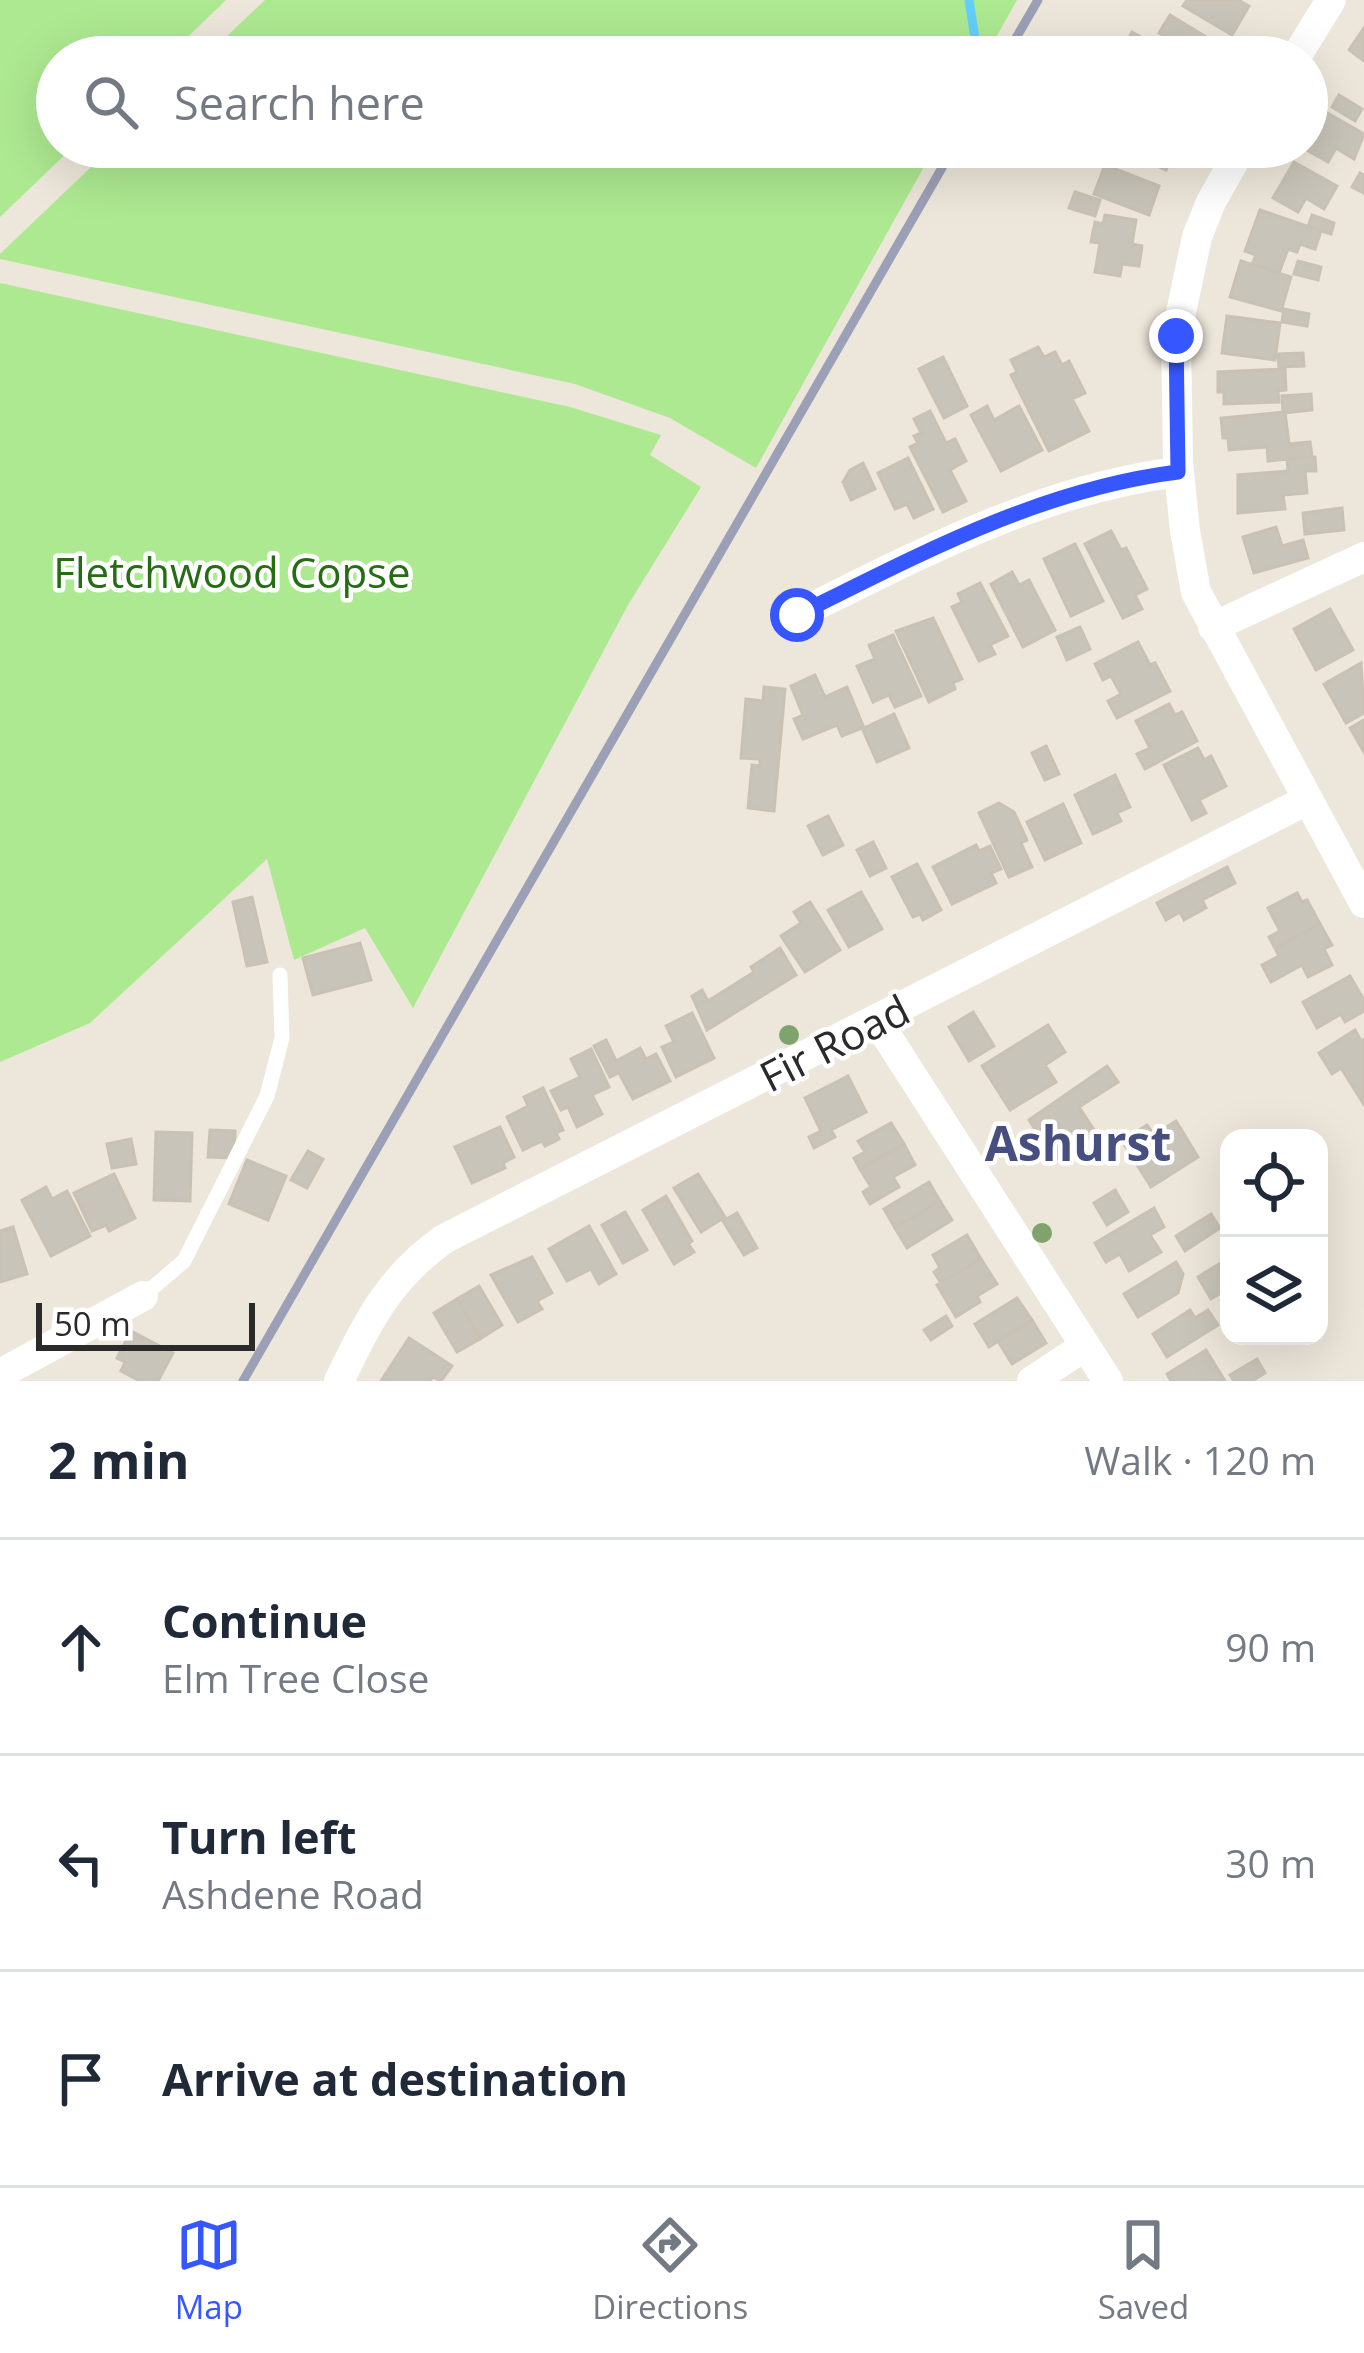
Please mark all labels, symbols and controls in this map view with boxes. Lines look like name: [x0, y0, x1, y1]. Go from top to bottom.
search box: [36, 36, 1328, 168]
icon: search: [78, 69, 144, 135]
text: Search here: [174, 72, 425, 133]
route end: [1149, 309, 1203, 363]
park label: Fletchwood Copse: [53, 543, 411, 600]
route start: [770, 588, 824, 642]
street label: Fir Road: [750, 980, 918, 1104]
district label: Ashurst: [985, 1110, 1171, 1175]
map controls: [1220, 1129, 1328, 1345]
button: locate: [1220, 1129, 1328, 1237]
button: layers: [1220, 1237, 1328, 1345]
scale bar: [36, 1297, 255, 1350]
text: 50 m: [54, 1301, 131, 1346]
text: 2 min: [48, 1424, 190, 1494]
text: Walk · 120 m: [1084, 1433, 1316, 1486]
text: Continue: [162, 1590, 367, 1651]
icon: ahead: [48, 1614, 114, 1680]
text: 90 m: [1225, 1620, 1316, 1673]
text: Elm Tree Close: [162, 1651, 429, 1704]
text: Turn left: [162, 1806, 357, 1867]
icon: left: [48, 1830, 114, 1896]
text: 30 m: [1225, 1836, 1316, 1889]
text: Ashdene Road: [162, 1867, 424, 1920]
icon: arrive: [48, 2046, 114, 2112]
text: Arrive at destination: [162, 2048, 628, 2109]
tab: Map: [175, 2212, 243, 2329]
tab: Directions: [592, 2212, 748, 2329]
tab: Saved: [1098, 2212, 1189, 2329]

